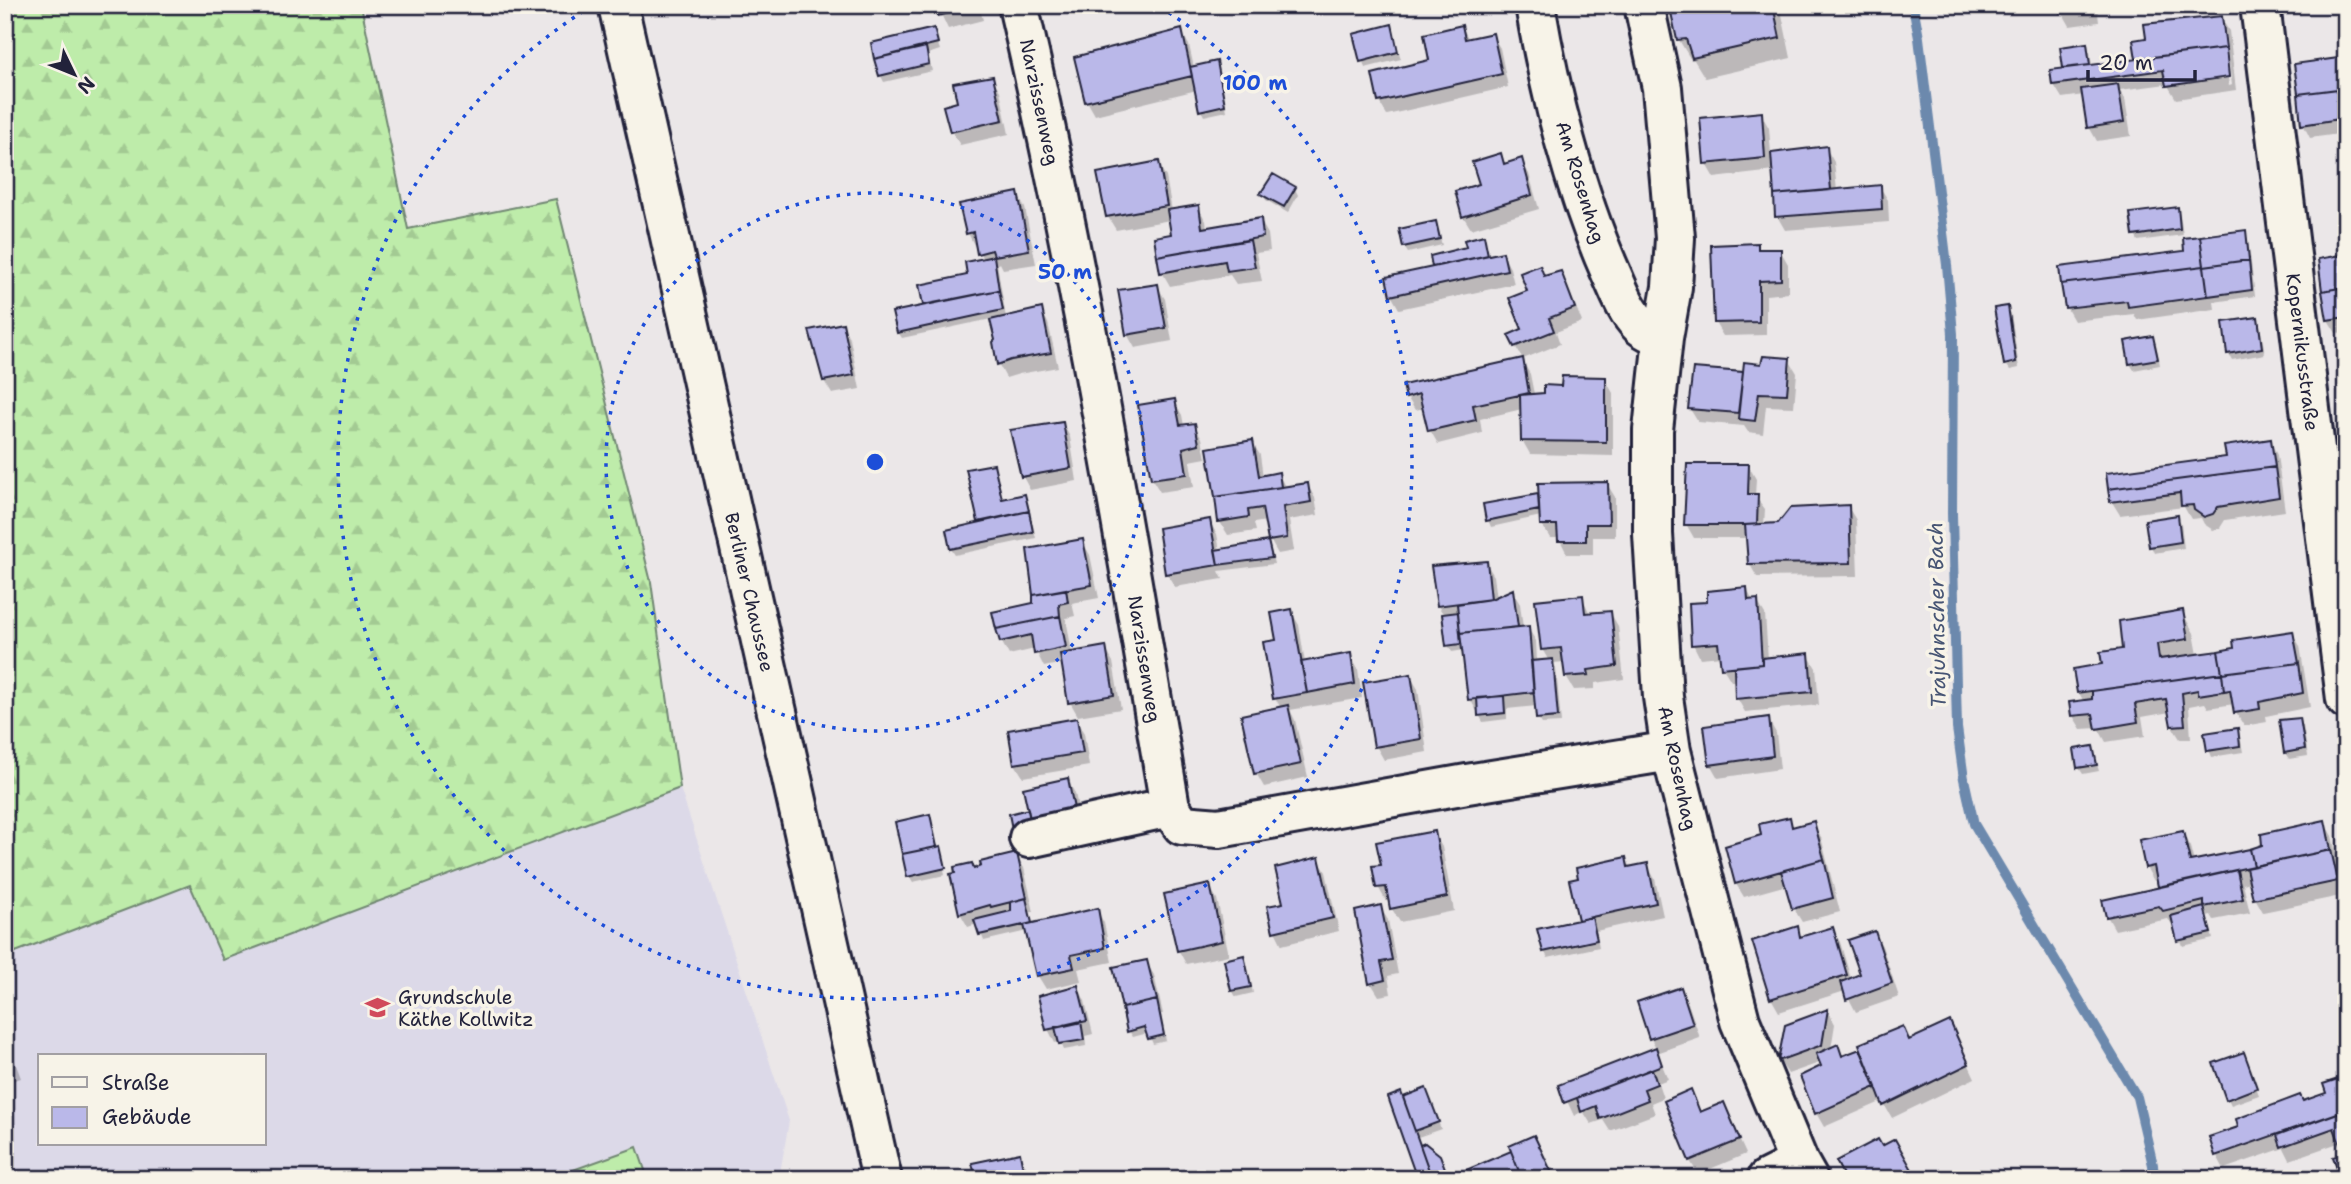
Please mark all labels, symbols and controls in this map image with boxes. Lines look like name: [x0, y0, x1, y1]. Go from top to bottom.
street label: Narzissenweg: [1014, 37, 1065, 168]
north arrow: [38, 38, 108, 108]
scale bar: [2088, 38, 2195, 82]
text: 20 m: [2099, 49, 2153, 77]
text: 100 m: [1223, 69, 1287, 97]
text: N: [72, 71, 100, 99]
street label: Am Rosenhag: [1550, 118, 1611, 246]
text: 50 m: [1038, 258, 1092, 286]
street label: Kopernikusstraße: [2280, 272, 2325, 432]
centre of rings: [863, 450, 887, 474]
street label: Berliner Chaussee: [719, 510, 780, 674]
water label: Trajuhnscher Bach: [1921, 522, 1953, 708]
street label: Narzissenweg: [1122, 594, 1167, 725]
street label: Am Rosenhag: [1652, 704, 1703, 833]
place label: Grundschule Käthe Kollwitz: [398, 985, 534, 1032]
school or university icon: Grundschule Käthe Kollwitz: [364, 994, 392, 1022]
legend: [38, 1054, 266, 1146]
text: Straße: [102, 1069, 170, 1097]
text: Gebäude: [102, 1103, 192, 1131]

